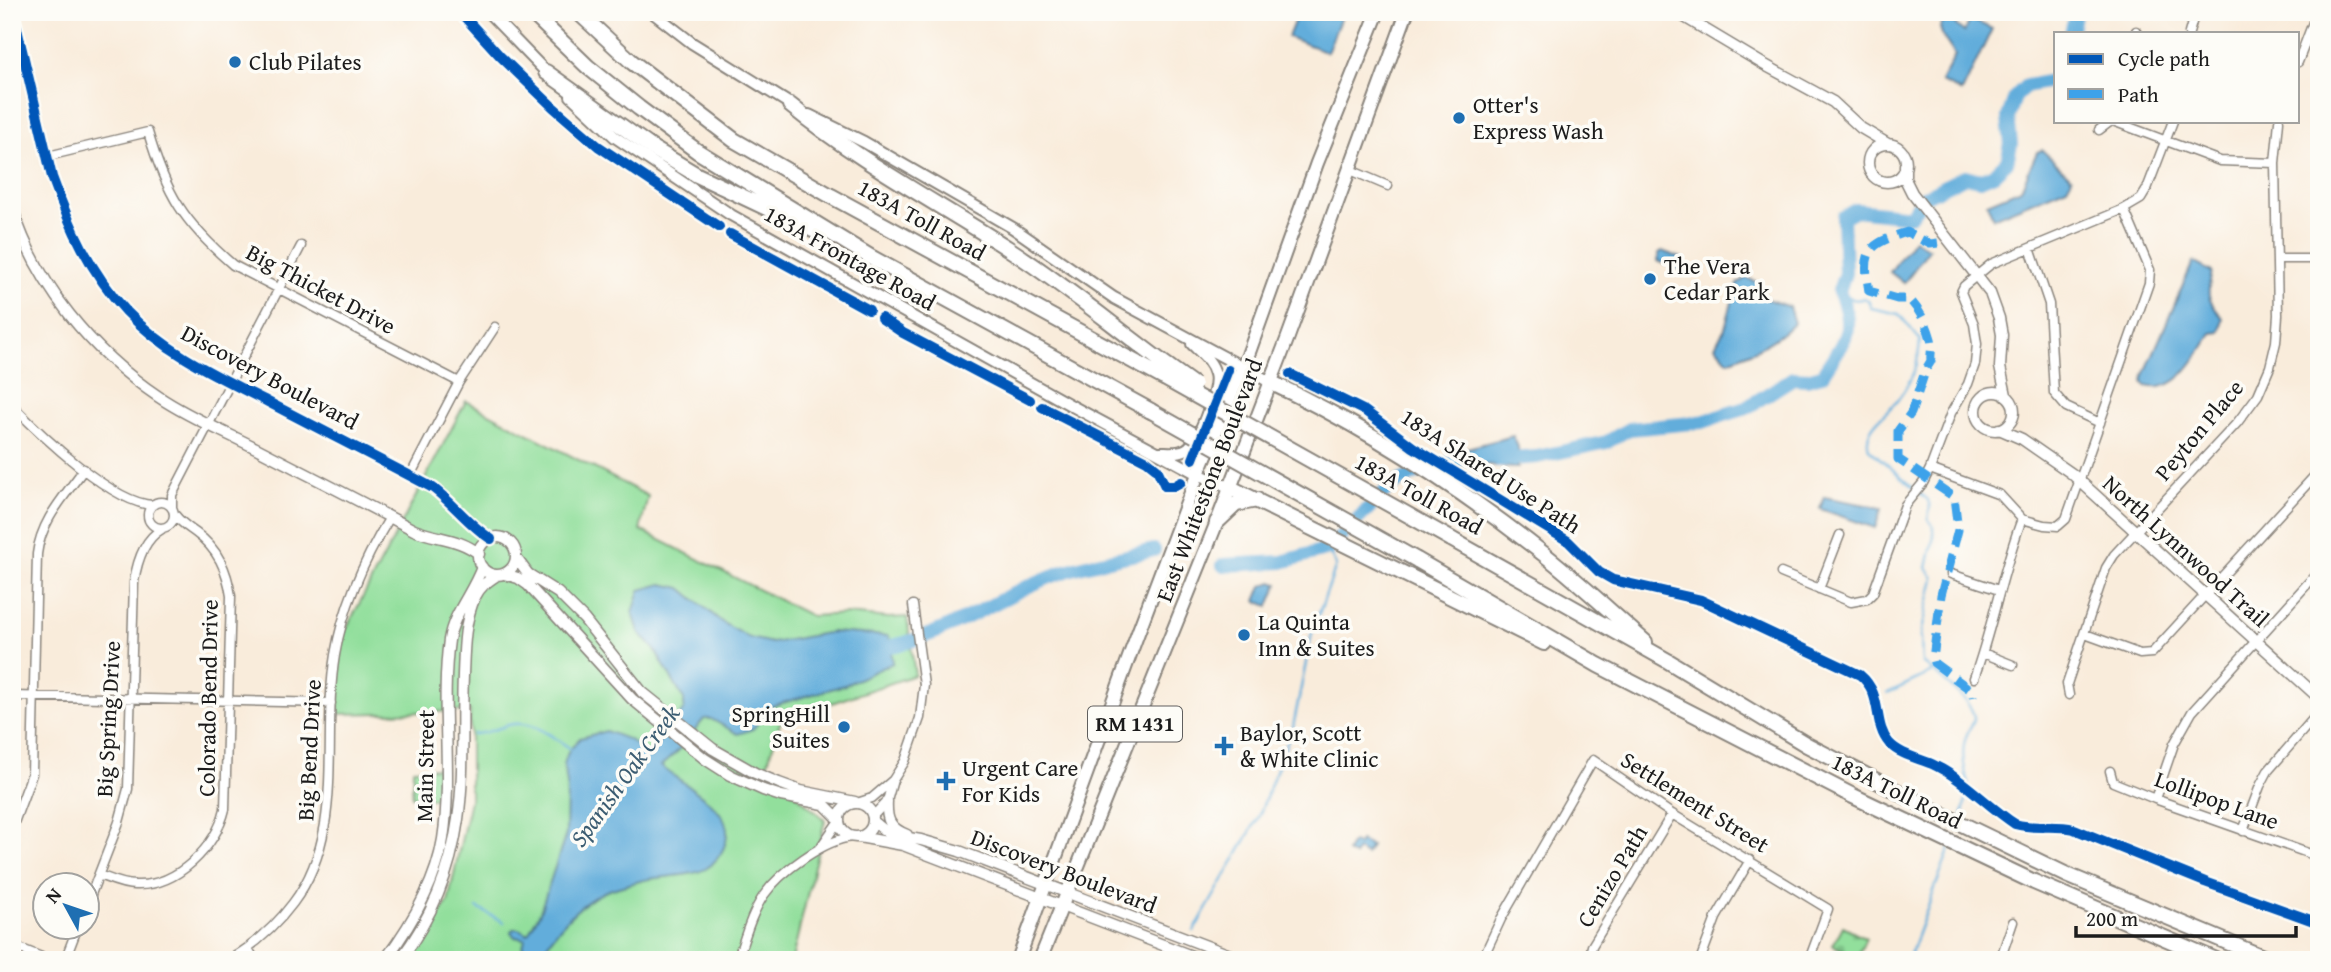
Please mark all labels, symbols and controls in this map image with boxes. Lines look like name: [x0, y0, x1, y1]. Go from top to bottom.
legend: [2054, 32, 2300, 122]
text: Cycle path: [2118, 43, 2210, 74]
place label: Club Pilates: [249, 45, 362, 78]
marker: Club Pilates: [227, 54, 243, 70]
text: Path: [2118, 79, 2159, 110]
place label: Otter's Express Wash: [1473, 88, 1604, 147]
marker: Otter's Express Wash: [1451, 110, 1467, 126]
street label: 183A Toll Road: [852, 171, 993, 269]
street label: 183A Frontage Road: [758, 197, 943, 319]
street label: Big Thicket Drive: [241, 235, 402, 342]
place label: The Vera Cedar Park: [1664, 249, 1770, 308]
marker: The Vera Cedar Park: [1642, 271, 1658, 287]
street label: Discovery Boulevard: [176, 316, 365, 438]
street label: East Whitestone Boulevard: [1147, 353, 1270, 606]
street label: Peyton Place: [2146, 372, 2251, 487]
street label: 183A Shared Use Path: [1395, 400, 1588, 541]
street label: 183A Toll Road: [1349, 445, 1490, 543]
street label: North Lynnwood Trail: [2096, 467, 2277, 634]
street label: Colorado Bend Drive: [189, 599, 226, 797]
place label: La Quinta Inn & Suites: [1258, 605, 1375, 664]
marker: La Quinta Inn & Suites: [1236, 627, 1252, 643]
street label: Big Spring Drive: [87, 640, 128, 798]
street label: Big Bend Drive: [288, 678, 329, 822]
water label: Spanish Oak Creek: [561, 697, 688, 854]
place label: SpringHill Suites: [731, 697, 830, 756]
road number: RM 1431: [1088, 706, 1182, 742]
street label: Main Street: [407, 710, 442, 822]
place label: Baylor, Scott & White Clinic: [1240, 716, 1379, 775]
marker: SpringHill Suites: [836, 719, 852, 735]
marker: Baylor, Scott & White Clinic: [1214, 736, 1234, 756]
street label: Settlement Street: [1615, 743, 1776, 860]
street label: 183A Toll Road: [1826, 745, 1969, 837]
place label: Urgent Care For Kids: [962, 751, 1078, 810]
street label: Lollipop Lane: [2151, 762, 2284, 837]
marker: Urgent Care For Kids: [936, 771, 956, 791]
street label: Cenizo Path: [1568, 818, 1655, 933]
street label: Discovery Boulevard: [966, 820, 1163, 921]
north arrow: [32, 870, 102, 940]
text: N: [38, 881, 68, 909]
scale bar: [2076, 895, 2296, 939]
text: 200 m: [2086, 903, 2138, 934]

